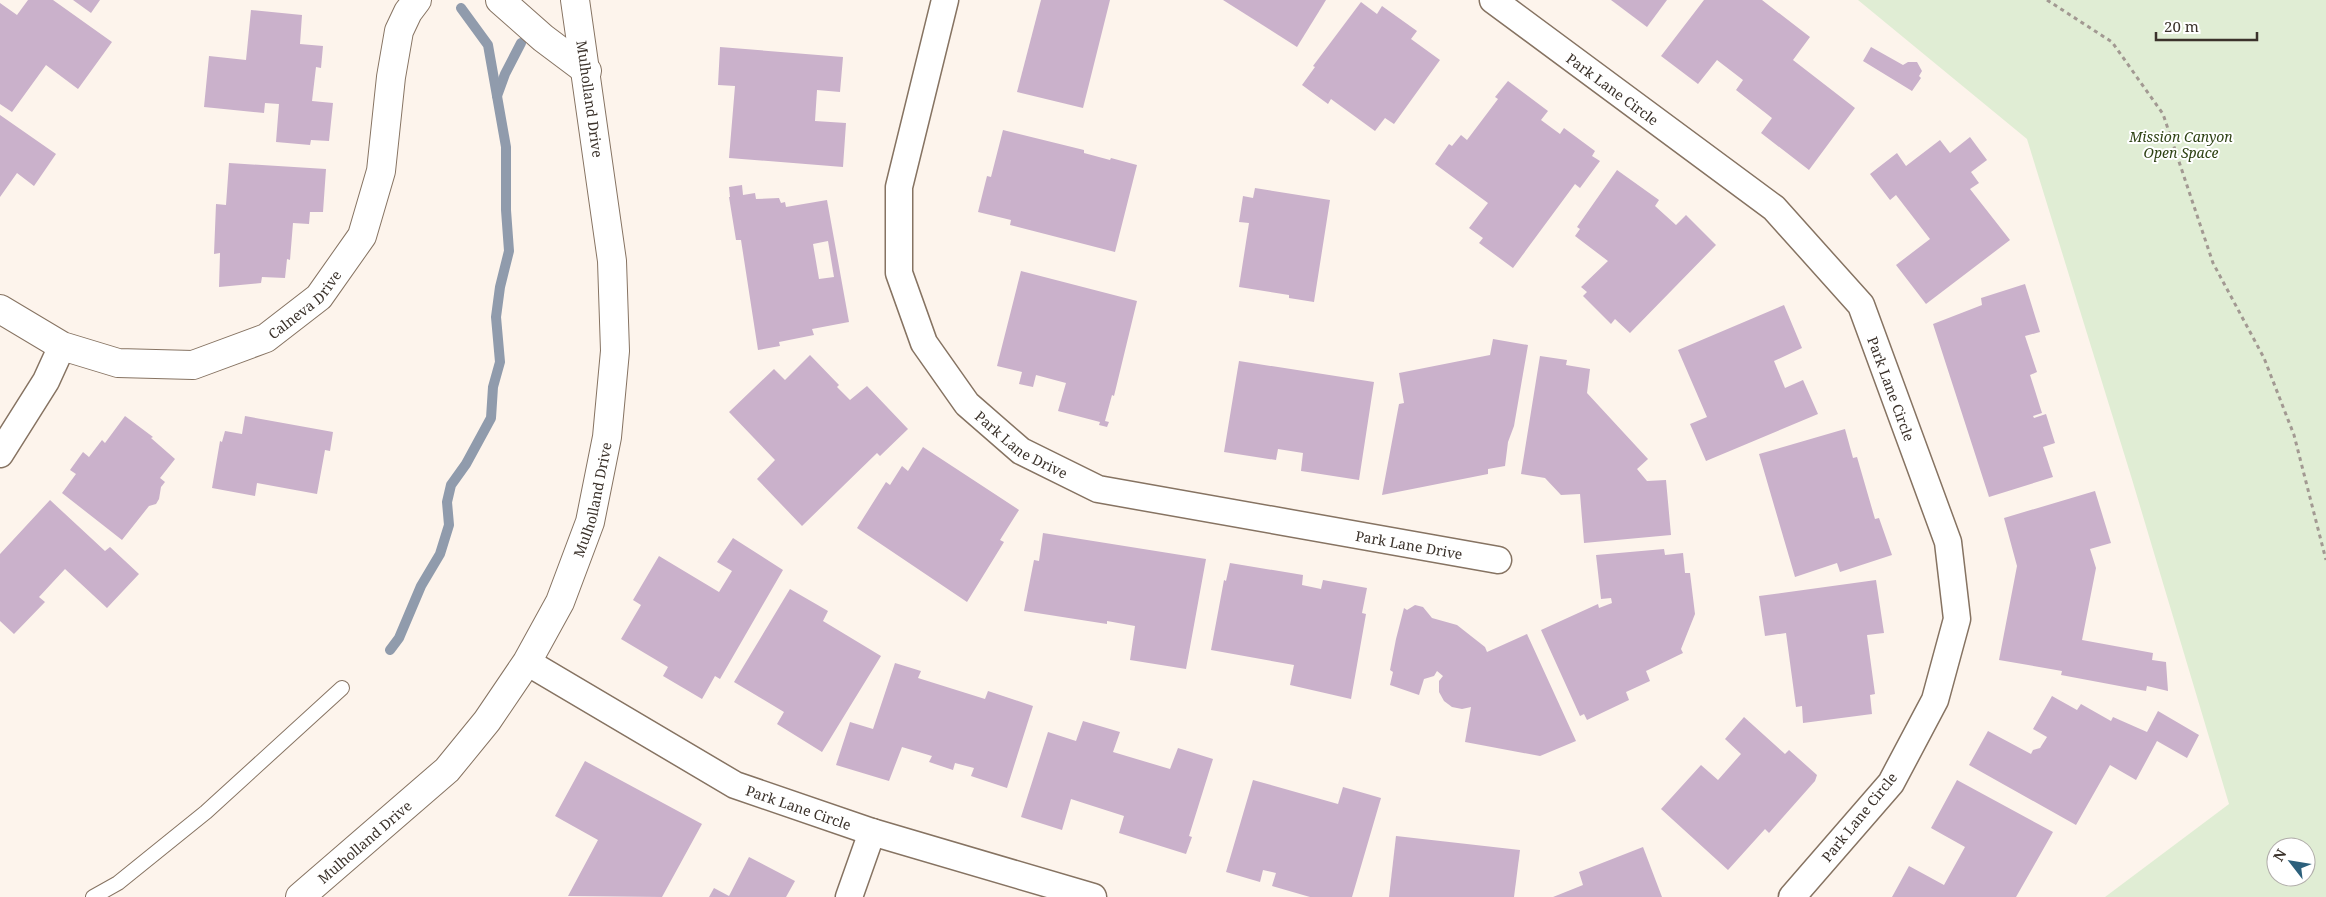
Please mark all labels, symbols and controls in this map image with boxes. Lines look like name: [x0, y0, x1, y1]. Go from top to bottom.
scale bar: [2156, 10, 2257, 42]
text: 20 m: [2164, 16, 2199, 36]
street label: Mulholland Drive: [572, 39, 608, 159]
street label: Park Lane Circle: [1563, 48, 1663, 129]
park label: Mission Canyon Open Space: [2128, 127, 2233, 162]
street label: Calneva Drive: [264, 266, 345, 343]
street label: Park Lane Circle: [1864, 334, 1920, 444]
street label: Park Lane Drive: [971, 406, 1071, 482]
street label: Mulholland Drive: [568, 440, 615, 560]
street label: Park Lane Drive: [1354, 525, 1464, 563]
street label: Park Lane Circle: [1817, 768, 1901, 866]
street label: Park Lane Circle: [744, 780, 854, 834]
street label: Mulholland Drive: [313, 796, 415, 887]
north arrow: [2266, 837, 2316, 887]
text: N: [2268, 845, 2290, 865]

